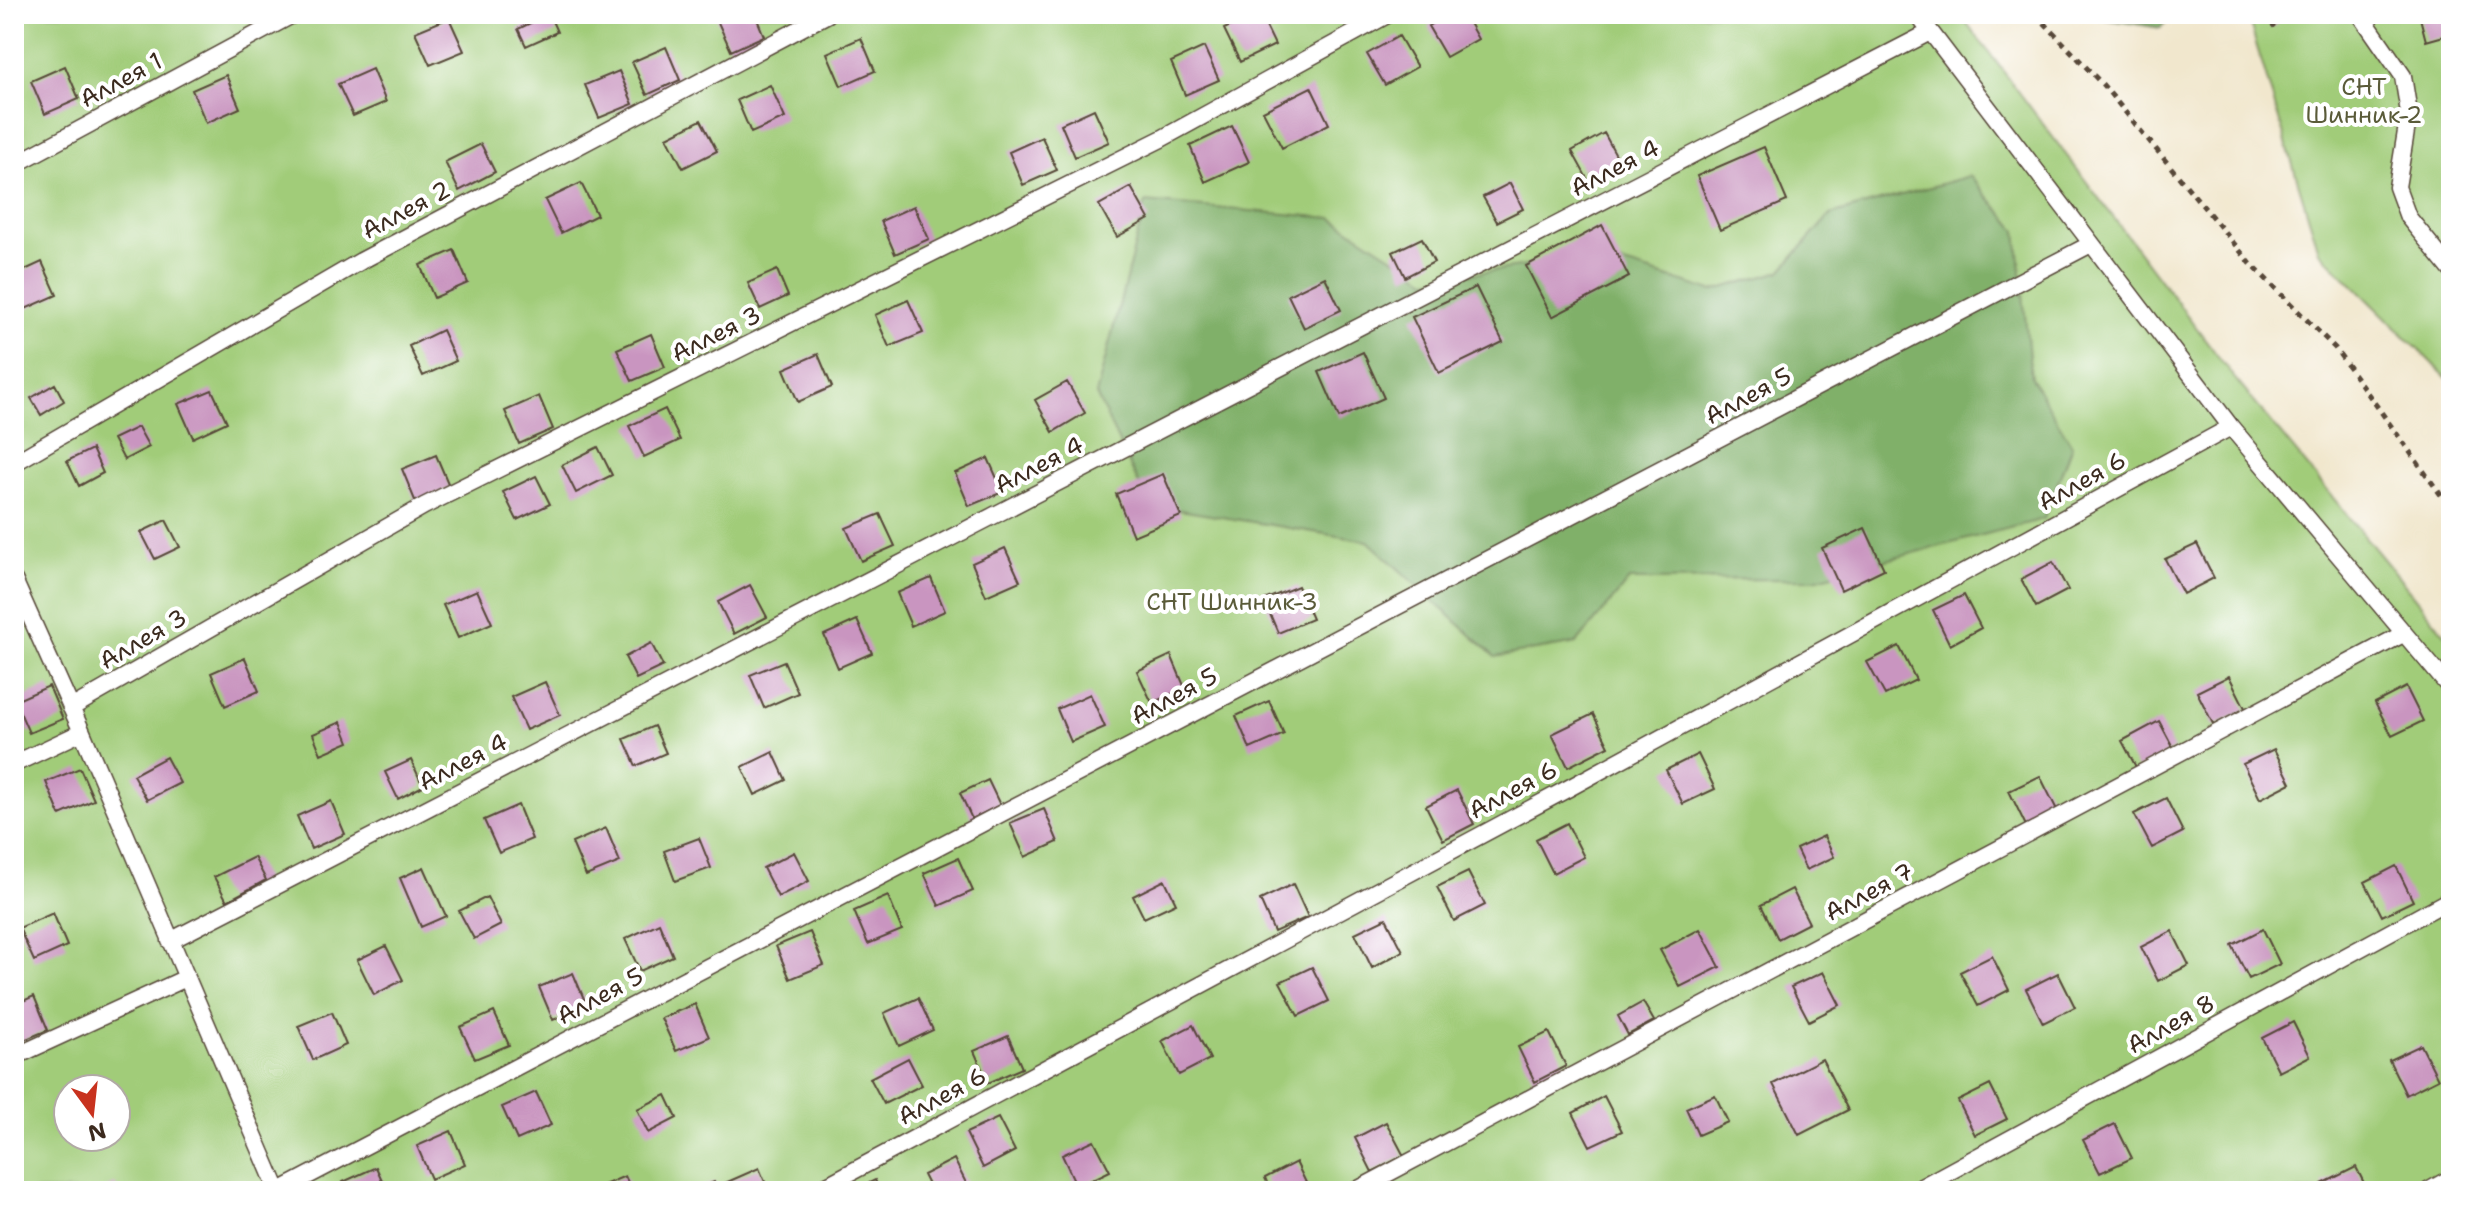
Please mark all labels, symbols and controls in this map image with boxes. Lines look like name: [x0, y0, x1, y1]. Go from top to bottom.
street label: Аллея 1: [74, 45, 168, 115]
park label: СНТ Шинник-2: [2305, 71, 2423, 131]
street label: Аллея 4: [1565, 132, 1665, 204]
street label: Аллея 2: [356, 173, 456, 247]
street label: Аллея 3: [666, 299, 766, 369]
street label: Аллея 5: [1699, 360, 1797, 432]
street label: Аллея 4: [989, 429, 1089, 501]
street label: Аллея 6: [2032, 444, 2132, 518]
park label: СНТ Шинник-3: [1146, 586, 1318, 618]
street label: Аллея 3: [94, 601, 192, 677]
street label: Аллея 5: [1125, 660, 1223, 732]
street label: Аллея 4: [413, 726, 513, 798]
street label: Аллея 6: [1463, 753, 1563, 827]
street label: Аллея 7: [1819, 855, 1919, 929]
street label: Аллея 5: [551, 960, 649, 1032]
street label: Аллея 8: [2121, 987, 2221, 1061]
street label: Аллея 6: [892, 1059, 992, 1133]
north arrow: [52, 1073, 132, 1153]
text: N: [85, 1116, 109, 1148]

